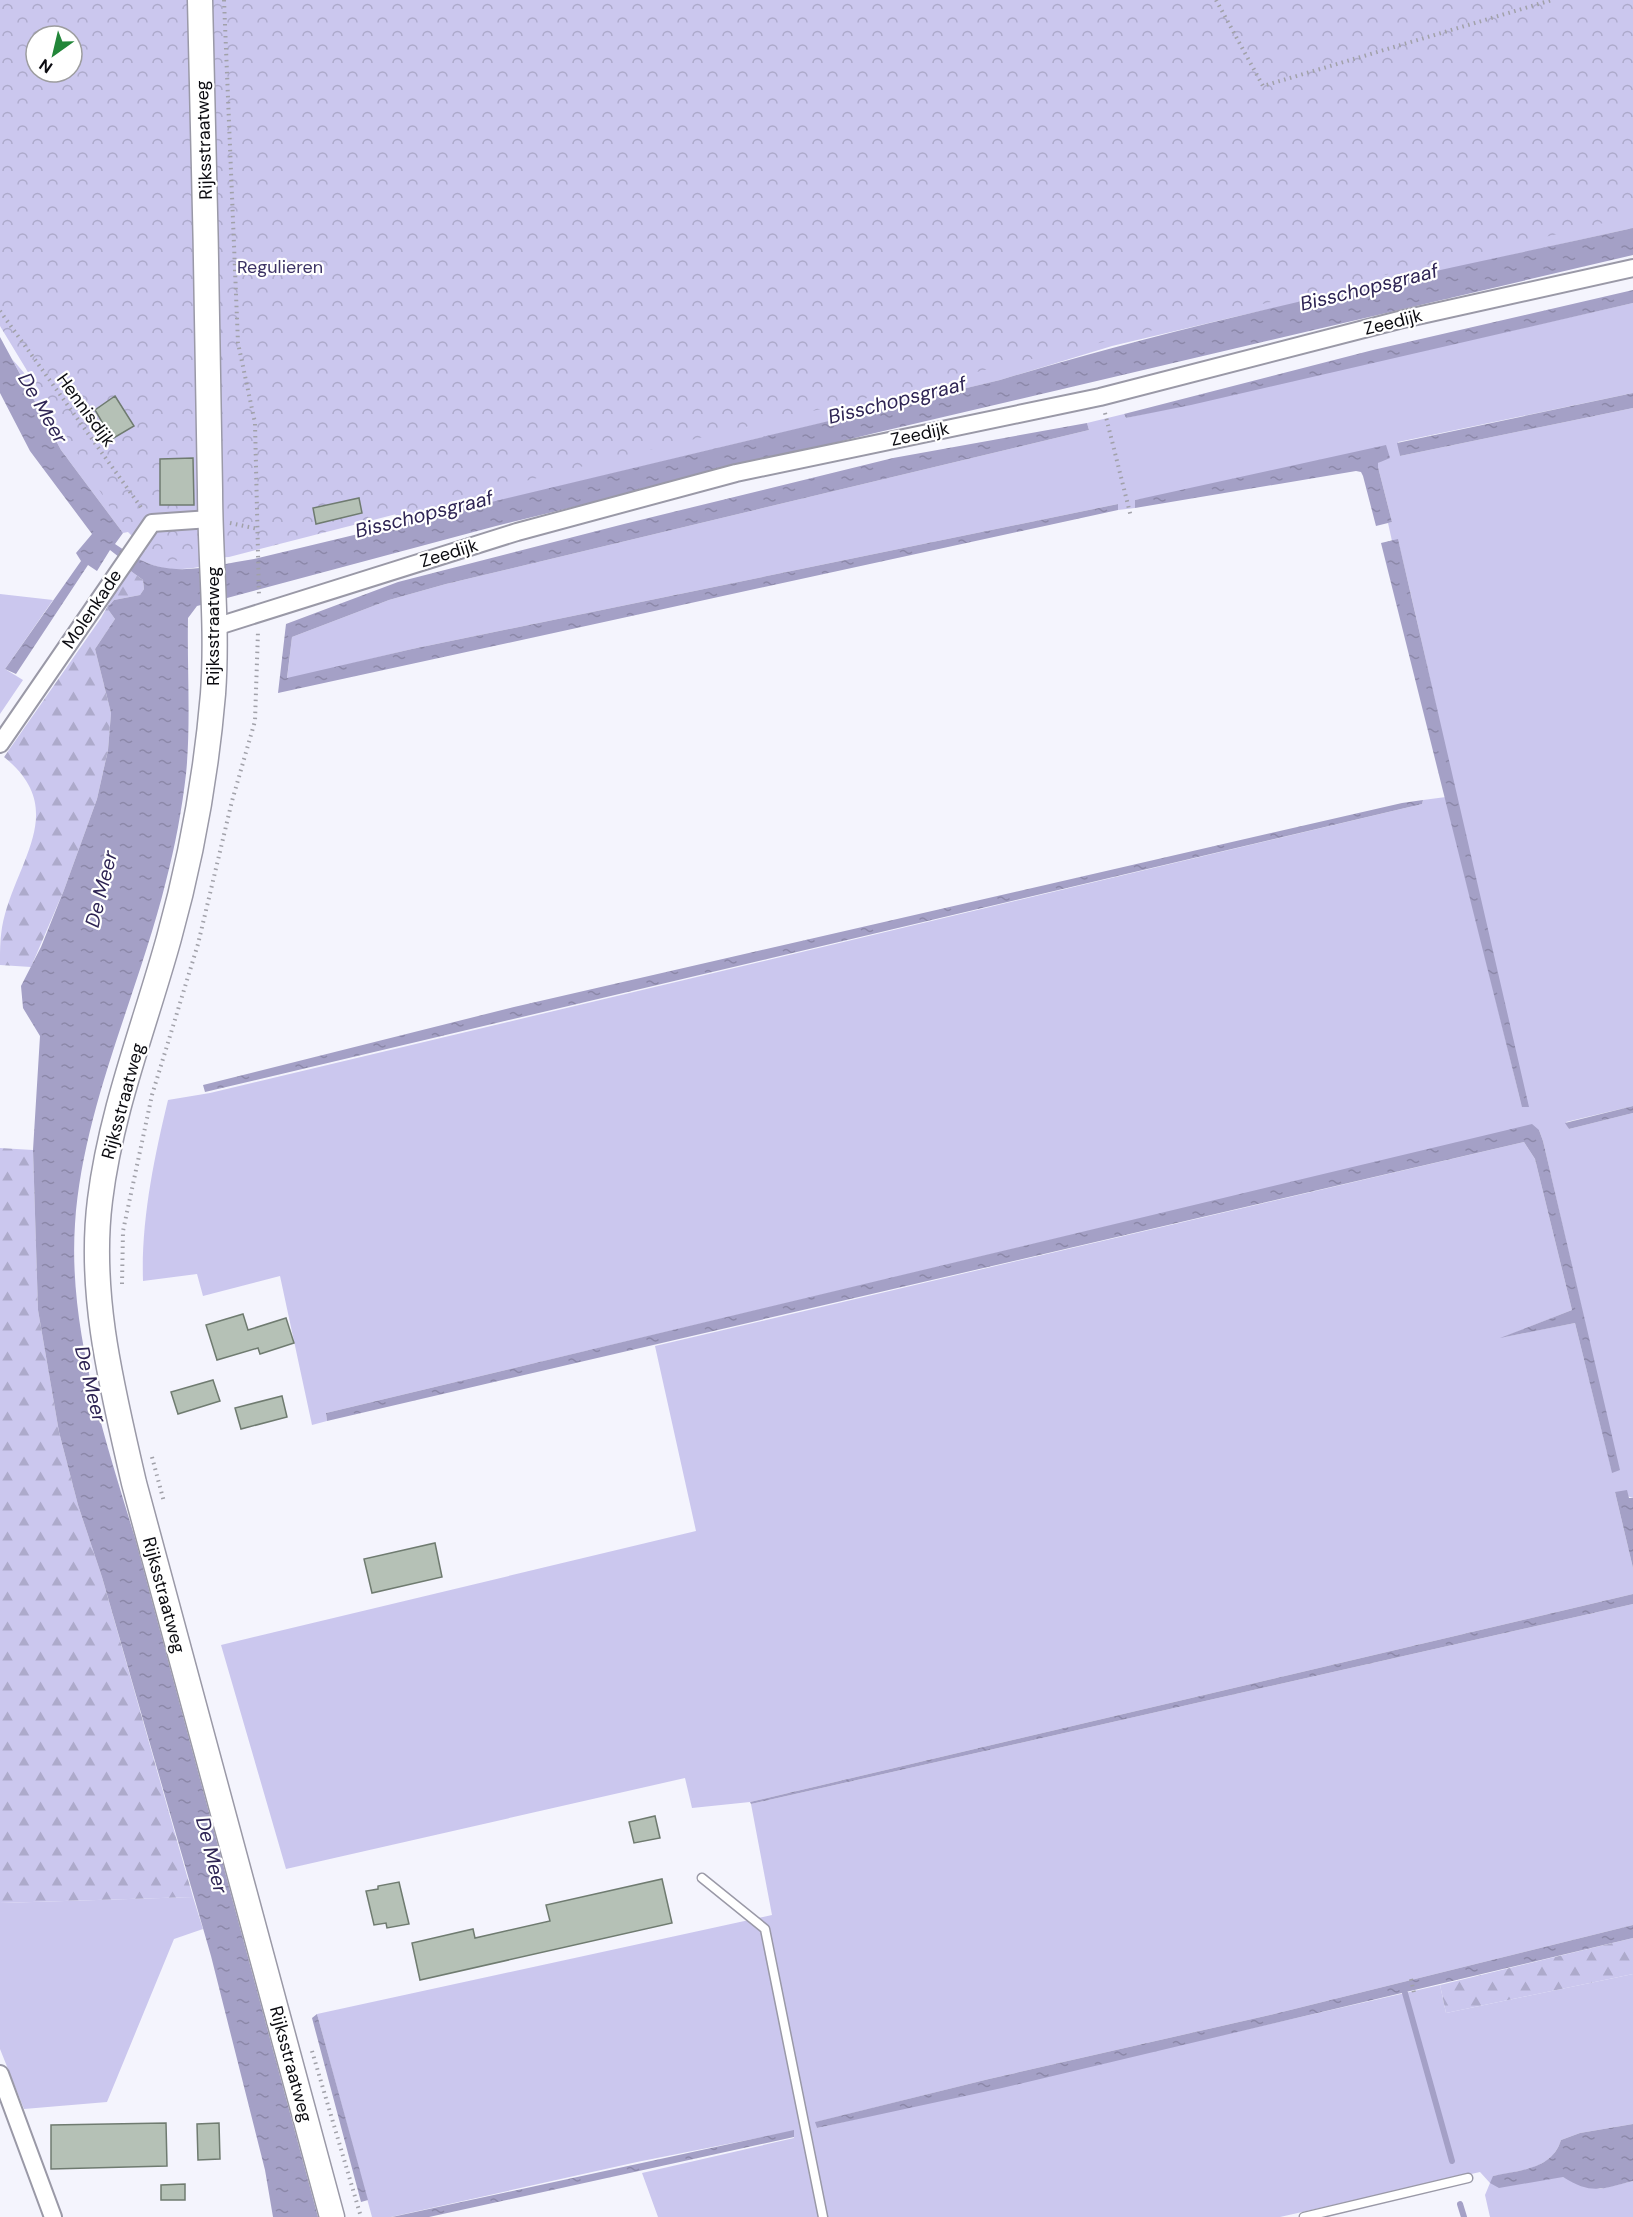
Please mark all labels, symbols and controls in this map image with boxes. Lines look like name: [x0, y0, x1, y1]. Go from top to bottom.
north arrow: [24, 24, 84, 84]
text: N: [35, 54, 57, 78]
street label: Rijksstraatweg: [190, 80, 218, 200]
park label: Regulieren: [237, 255, 323, 279]
water label: Bisschopsgraaf: [1297, 257, 1442, 317]
street label: Zeedijk: [1361, 303, 1425, 341]
water label: De Meer: [12, 368, 74, 449]
street label: Hennisdijk: [51, 368, 121, 452]
water label: Bisschopsgraaf: [825, 370, 970, 430]
street label: Zeedijk: [889, 416, 951, 452]
water label: Bisschopsgraaf: [352, 484, 497, 544]
street label: Zeedijk: [417, 533, 481, 573]
street label: Molenkade: [57, 565, 127, 653]
street label: Rijksstraatweg: [201, 566, 225, 686]
water label: De Meer: [79, 847, 123, 930]
street label: Rijksstraatweg: [96, 1040, 150, 1162]
water label: De Meer: [69, 1343, 113, 1426]
street label: Rijksstraatweg: [137, 1534, 191, 1656]
water label: De Meer: [190, 1814, 234, 1897]
street label: Rijksstraatweg: [264, 2003, 318, 2125]

